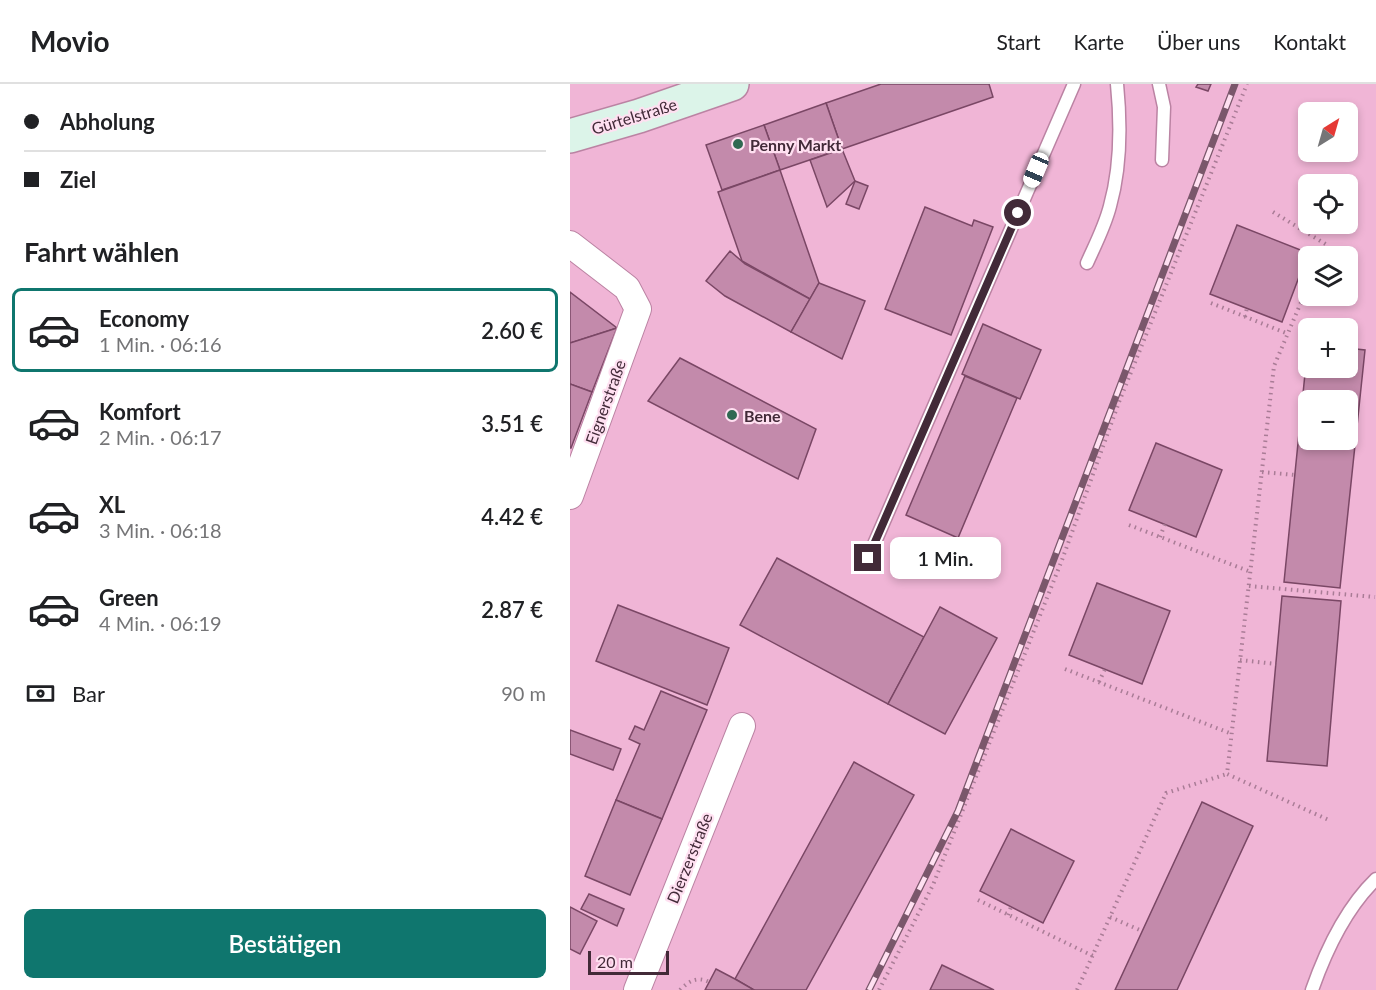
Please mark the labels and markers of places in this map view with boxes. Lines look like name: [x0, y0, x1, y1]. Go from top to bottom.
place label: Penny Markt: [750, 135, 841, 154]
marker: Penny Markt: [731, 137, 745, 151]
place label: Bene: [744, 406, 781, 425]
marker: Bene: [725, 408, 739, 422]

